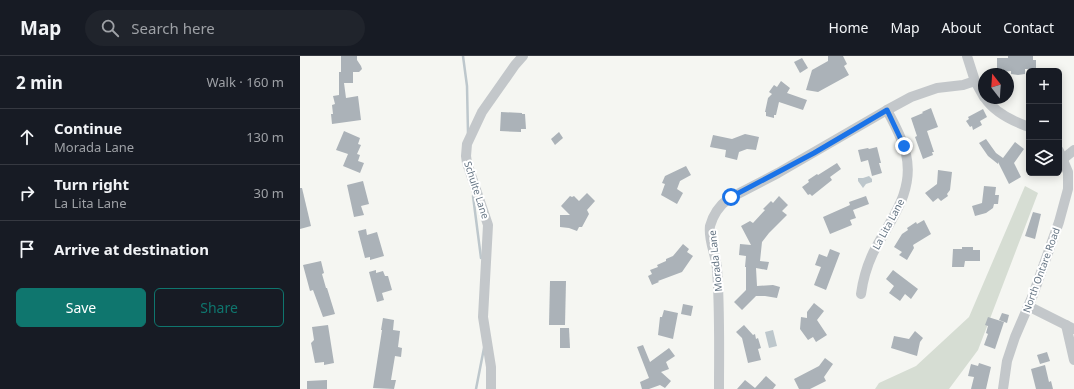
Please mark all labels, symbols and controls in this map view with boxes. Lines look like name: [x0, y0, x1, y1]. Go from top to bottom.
search box: [85, 10, 365, 46]
text: Map: [20, 15, 61, 41]
icon: search: [99, 17, 121, 39]
text: Search here: [131, 18, 215, 38]
text: Home: [829, 18, 868, 37]
text: Map: [890, 18, 920, 37]
text: About: [942, 18, 981, 37]
text: Contact: [1003, 18, 1054, 37]
north arrow: [978, 68, 1014, 104]
map controls: [1026, 68, 1062, 176]
button: +: [1026, 68, 1062, 104]
text: 2 min: [16, 71, 63, 94]
text: Walk · 160 m: [206, 73, 284, 91]
button: −: [1026, 104, 1062, 140]
text: Continue: [54, 118, 122, 138]
icon: ahead: [16, 126, 38, 148]
text: 130 m: [246, 128, 284, 146]
route end: [895, 137, 913, 155]
text: Morada Lane: [54, 138, 134, 156]
button: layers: [1026, 140, 1062, 176]
street label: Schulte Lane: [461, 159, 493, 221]
text: Turn right: [54, 174, 129, 194]
icon: right: [16, 182, 38, 204]
text: 30 m: [254, 184, 284, 202]
route start: [722, 188, 740, 206]
text: La Lita Lane: [54, 194, 127, 212]
street label: La Lita Lane: [869, 196, 907, 252]
street label: North Ontare Road: [1019, 226, 1063, 314]
street label: Morada Lane: [705, 229, 725, 292]
icon: arrive: [16, 238, 38, 260]
text: Arrive at destination: [54, 239, 209, 259]
button: Save: [16, 288, 146, 327]
button: Share: [154, 288, 284, 327]

